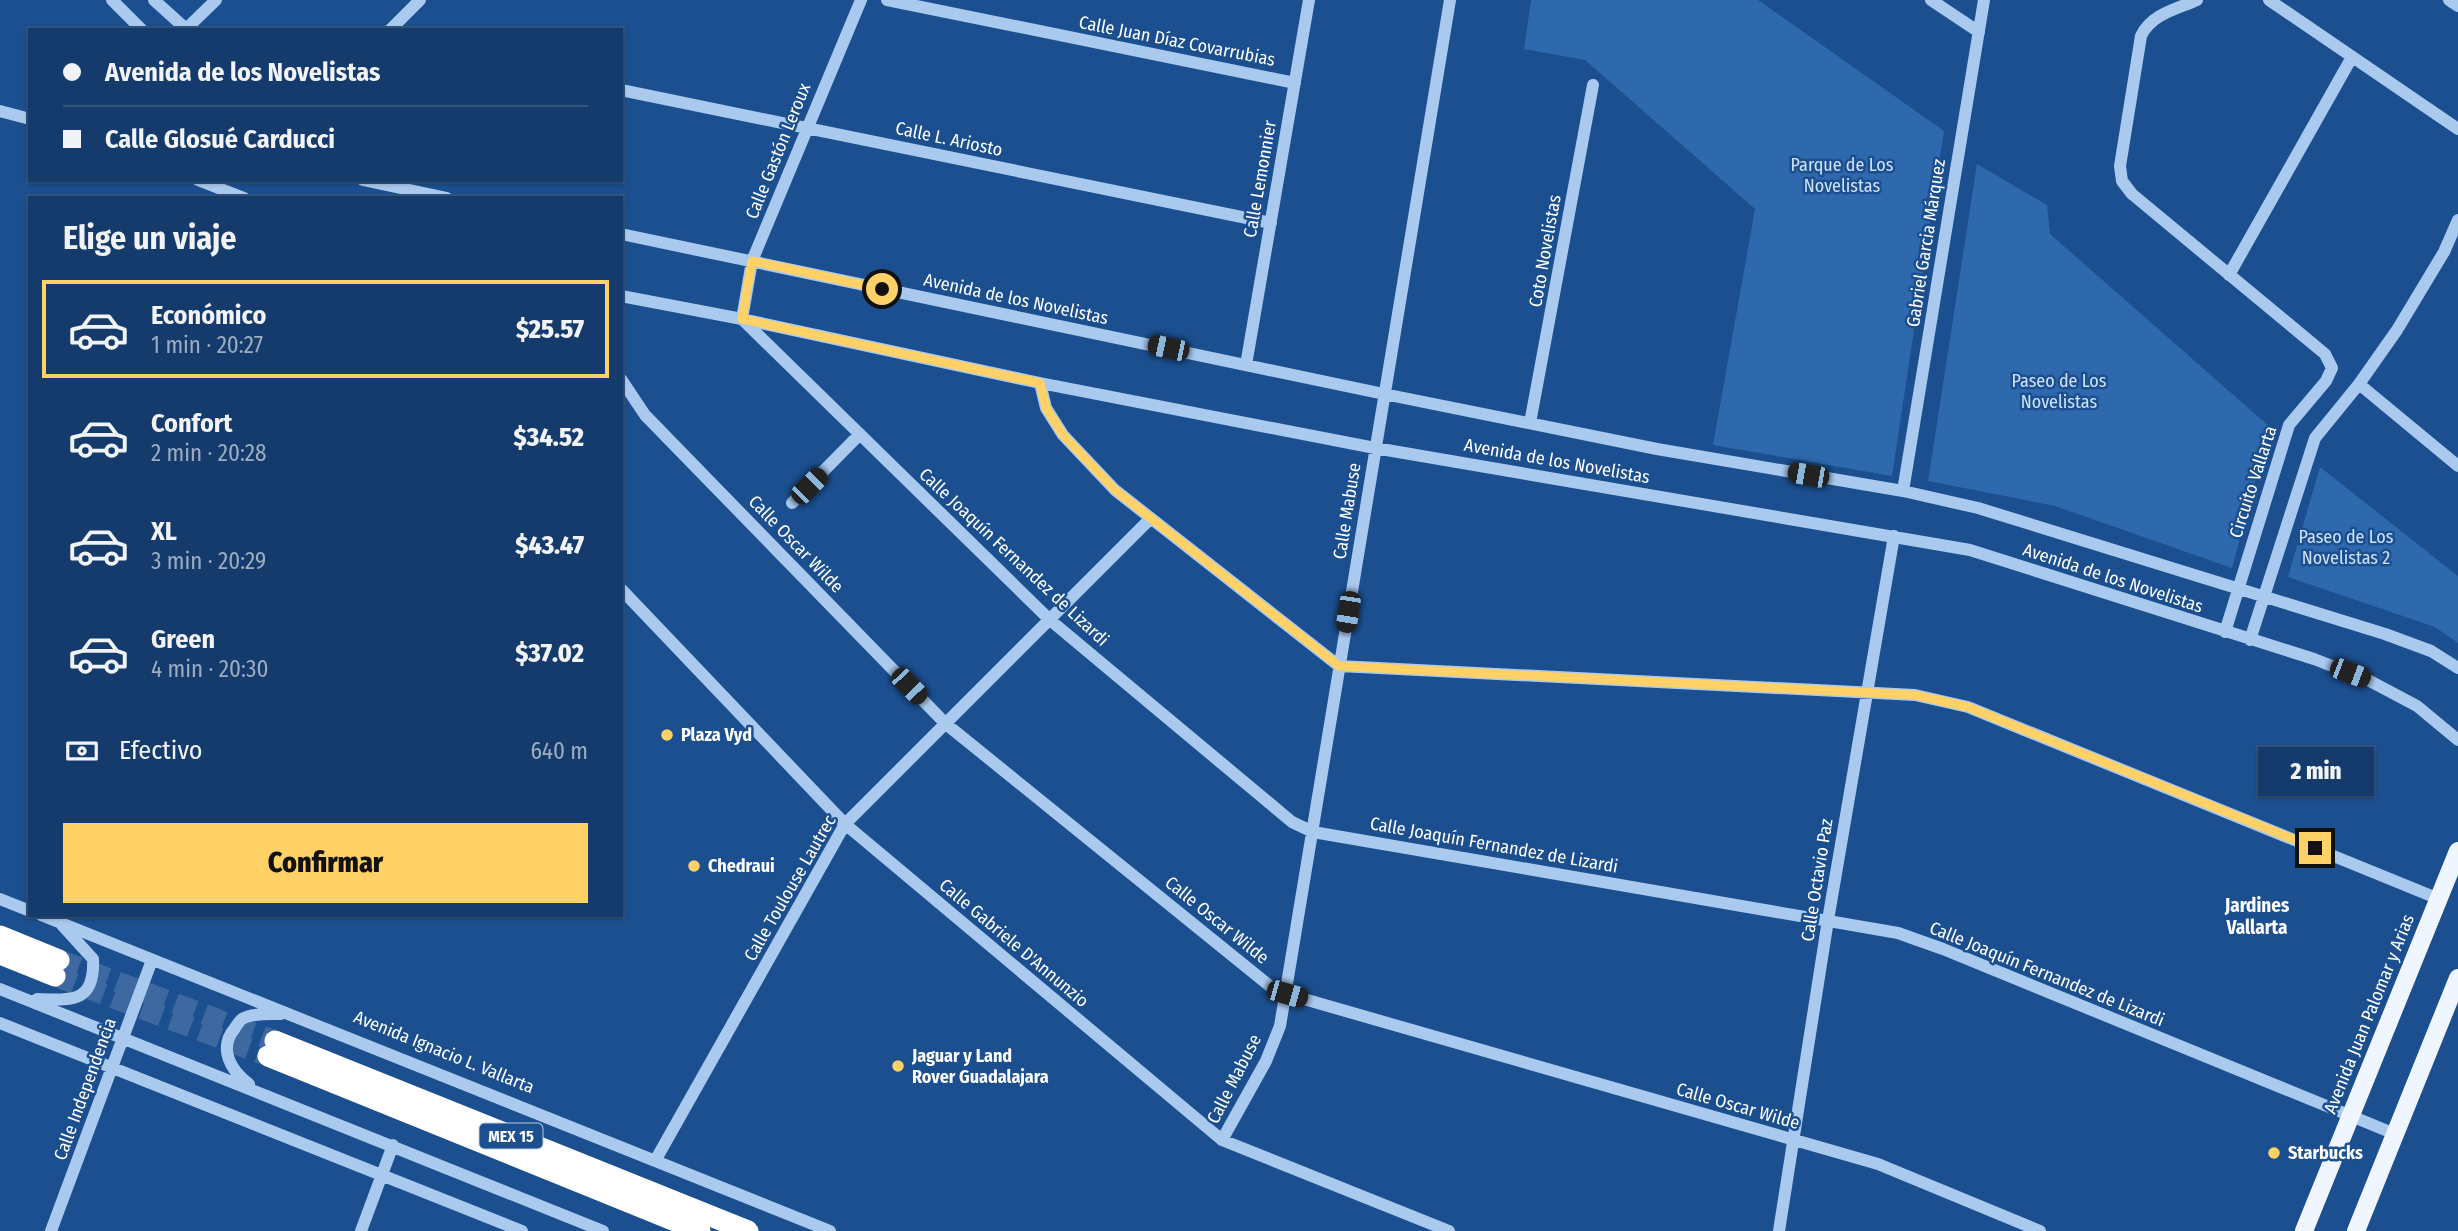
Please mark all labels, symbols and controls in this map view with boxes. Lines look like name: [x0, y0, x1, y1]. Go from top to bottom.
street label: Calle Juan Díaz Covarrubias: [1077, 11, 1277, 71]
text: Avenida de los Novelistas: [105, 57, 380, 88]
street label: Calle Gastón Leroux: [741, 80, 815, 222]
street label: Calle L. Ariosto: [894, 117, 1004, 161]
street label: Calle Lemonnier: [1239, 118, 1281, 239]
text: Calle Glosué Carducci: [105, 124, 335, 155]
park label: Parque de Los Novelistas: [1791, 154, 1894, 197]
street label: Gabriel Garcia Márquez: [1902, 157, 1950, 329]
street label: Coto Novelistas: [1524, 193, 1566, 309]
text: Elige un viaje: [63, 219, 236, 257]
street label: Avenida de los Novelistas: [922, 269, 1111, 329]
route start: [866, 273, 898, 305]
icon: car: [67, 298, 130, 361]
text: Económico: [151, 300, 266, 331]
text: $25.57: [516, 314, 584, 345]
text: 1 min · 20:27: [151, 331, 263, 359]
car: [1146, 333, 1191, 363]
park label: Paseo de Los Novelistas: [2012, 370, 2107, 413]
icon: car: [67, 406, 130, 469]
text: Confort: [151, 408, 232, 439]
text: $34.52: [514, 422, 584, 453]
street label: Circuito Vallarta: [2225, 423, 2282, 541]
street label: Avenida de los Novelistas: [1462, 434, 1652, 488]
text: 2 min · 20:28: [151, 439, 266, 467]
street label: Calle Mabuse: [1329, 461, 1365, 561]
car: [1786, 461, 1831, 489]
street label: Calle Joaquín Fernandez de Lizardi: [915, 463, 1113, 651]
car: [787, 464, 832, 508]
street label: Calle Oscar Wilde: [744, 491, 848, 597]
icon: car: [67, 514, 130, 577]
text: XL: [151, 516, 177, 547]
park label: Paseo de Los Novelistas 2: [2299, 526, 2394, 569]
text: $43.47: [515, 530, 584, 561]
street label: Avenida de los Novelistas: [2020, 538, 2206, 618]
text: 3 min · 20:29: [151, 547, 266, 575]
car: [1335, 590, 1362, 634]
icon: car: [67, 622, 130, 685]
text: Green: [151, 624, 215, 655]
text: $37.02: [515, 638, 584, 669]
text: 4 min · 20:30: [151, 655, 268, 683]
car: [2327, 656, 2374, 690]
car: [887, 664, 932, 708]
place label: Plaza Vyd: [681, 724, 752, 746]
marker: Plaza Vyd: [659, 727, 675, 743]
icon: cash: [63, 732, 101, 770]
text: Efectivo: [119, 735, 203, 766]
text: 640 m: [530, 737, 588, 765]
callout: 2 min: [2257, 746, 2373, 796]
text: 2 min: [2291, 757, 2341, 785]
street label: Calle Toulouse Lautrec: [739, 811, 841, 965]
street label: Calle Joaquín Fernandez de Lizardi: [1368, 812, 1620, 878]
street label: Calle Octavio Paz: [1796, 817, 1838, 943]
button: Confirmar: [63, 823, 588, 903]
route end: [2299, 832, 2331, 864]
place label: Chedraui: [708, 855, 775, 877]
marker: Chedraui: [686, 858, 702, 874]
street label: Calle Oscar Wilde: [1161, 871, 1273, 969]
street label: Calle Gabriele D'Annunzio: [935, 874, 1093, 1012]
district label: Jardines Vallarta: [2224, 894, 2290, 939]
street label: Avenida Juan Palomar y Arias: [2319, 911, 2419, 1117]
street label: Calle Joaquín Fernandez de Lizardi: [1926, 917, 2168, 1031]
car: [1264, 978, 1311, 1010]
street label: Avenida Ignacio L. Vallarta: [351, 1006, 538, 1098]
street label: Calle Independencia: [49, 1015, 121, 1163]
street label: Calle Mabuse: [1202, 1031, 1266, 1127]
place label: Jaguar y Land Rover Guadalajara: [911, 1045, 1049, 1088]
marker: Jaguar y Land Rover Guadalajara: [890, 1058, 906, 1074]
street label: Calle Oscar Wilde: [1674, 1078, 1802, 1134]
road number: MEX 15: [480, 1124, 542, 1148]
place label: Starbucks: [2288, 1142, 2363, 1164]
marker: Starbucks: [2266, 1145, 2282, 1161]

